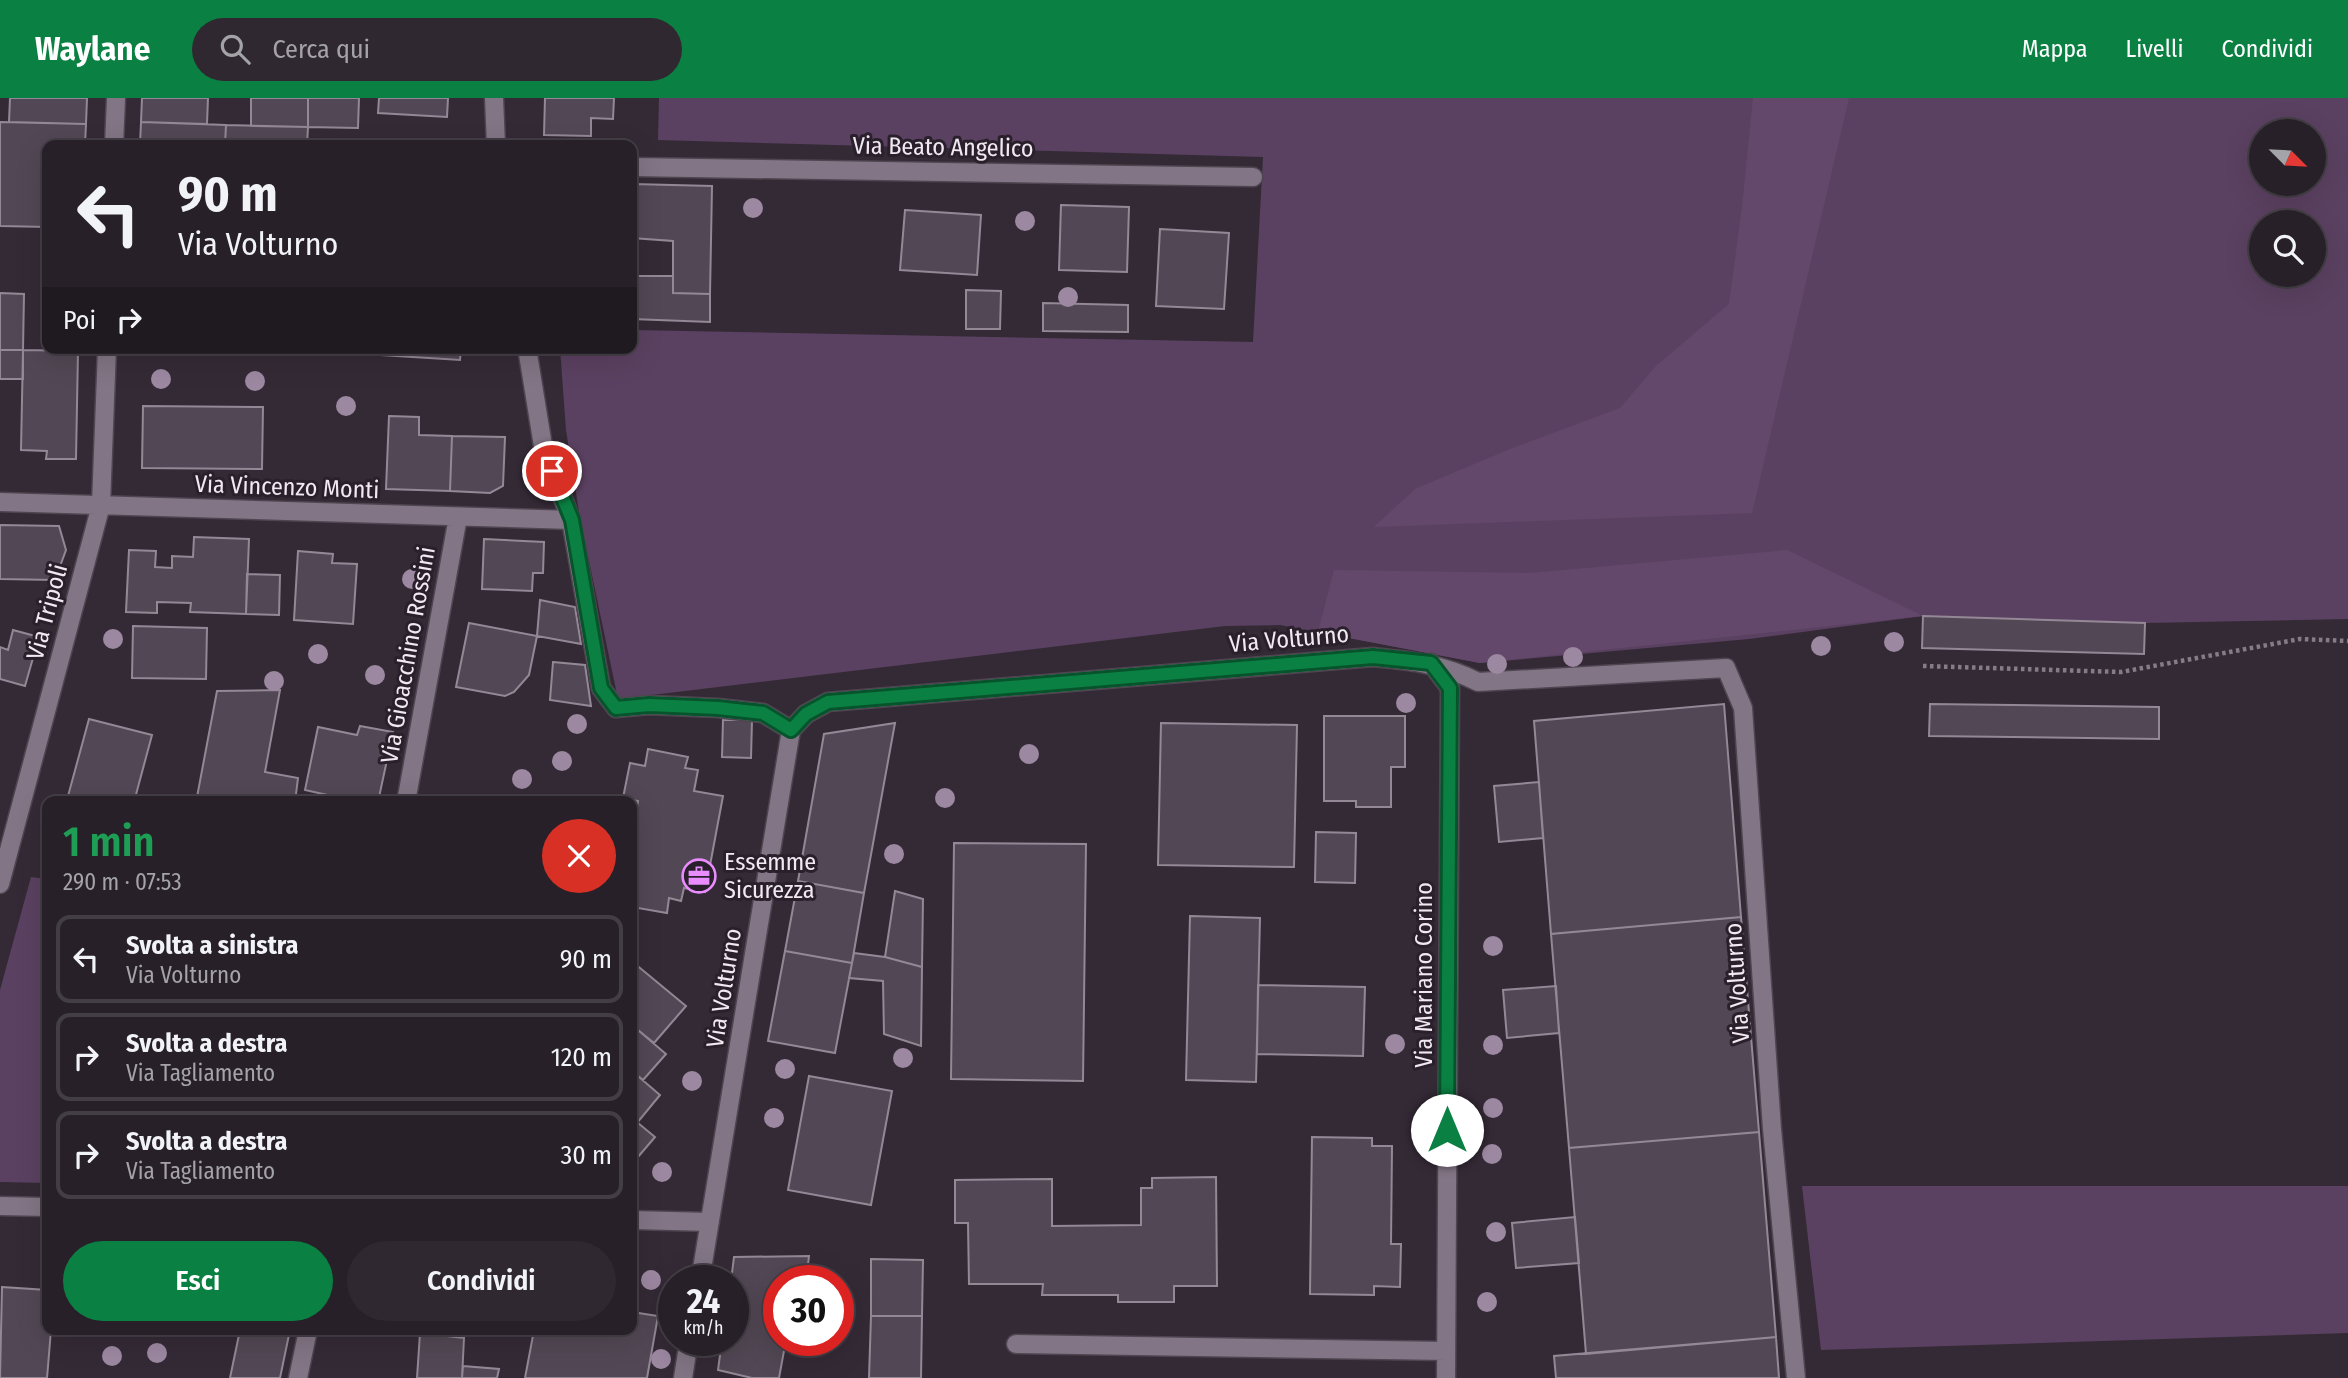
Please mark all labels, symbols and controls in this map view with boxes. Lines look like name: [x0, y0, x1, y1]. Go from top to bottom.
search box: [192, 18, 682, 81]
text: Waylane: [35, 29, 150, 69]
icon: search: [216, 30, 254, 68]
text: Cerca qui: [272, 34, 370, 65]
text: Mappa: [2022, 35, 2088, 63]
text: Livelli: [2126, 35, 2183, 63]
text: Condividi: [2221, 35, 2313, 63]
north arrow: [2249, 119, 2326, 196]
map controls: [2249, 119, 2326, 287]
street label: Via Beato Angelico: [852, 131, 1034, 163]
text: 90 m: [178, 165, 278, 224]
icon: left: [63, 168, 154, 259]
button: search: [2249, 210, 2326, 287]
text: Via Volturno: [178, 225, 338, 263]
icon: right: [110, 301, 148, 339]
text: Poi: [63, 305, 96, 336]
pin: [522, 441, 582, 501]
icon: arrive: [533, 452, 571, 490]
street label: Via Vincenzo Monti: [194, 470, 380, 504]
street label: Via Gioacchino Rossini: [375, 544, 441, 766]
street label: Via Tripoli: [21, 561, 73, 663]
street label: Via Volturno: [1228, 620, 1350, 658]
text: 1 min: [63, 817, 154, 867]
button: close: [542, 819, 616, 893]
place label: Essemme Sicurezza: [724, 848, 816, 904]
office icon: Essemme Sicurezza: [680, 857, 718, 895]
text: 290 m · 07:53: [63, 868, 182, 896]
street label: Via Mariano Corino: [1410, 882, 1438, 1068]
street label: Via Volturno: [1719, 922, 1755, 1044]
street label: Via Volturno: [701, 926, 747, 1050]
text: Svolta a sinistra: [126, 930, 298, 961]
icon: left: [67, 940, 105, 978]
text: 90 m: [560, 944, 612, 975]
text: Via Volturno: [126, 961, 241, 989]
text: Svolta a destra: [126, 1028, 287, 1059]
icon: right: [67, 1038, 105, 1076]
text: 120 m: [551, 1042, 612, 1073]
text: Via Tagliamento: [126, 1059, 275, 1087]
position arrow: [1410, 1093, 1484, 1167]
text: Svolta a destra: [126, 1126, 287, 1157]
icon: right: [67, 1136, 105, 1174]
text: 30 m: [561, 1140, 612, 1171]
text: Via Tagliamento: [126, 1157, 275, 1185]
button: Esci: [63, 1241, 333, 1321]
button: Condividi: [347, 1241, 616, 1321]
speed limit sign: 30: [763, 1265, 854, 1356]
text: 24: [687, 1280, 720, 1322]
text: km/h: [683, 1317, 724, 1339]

